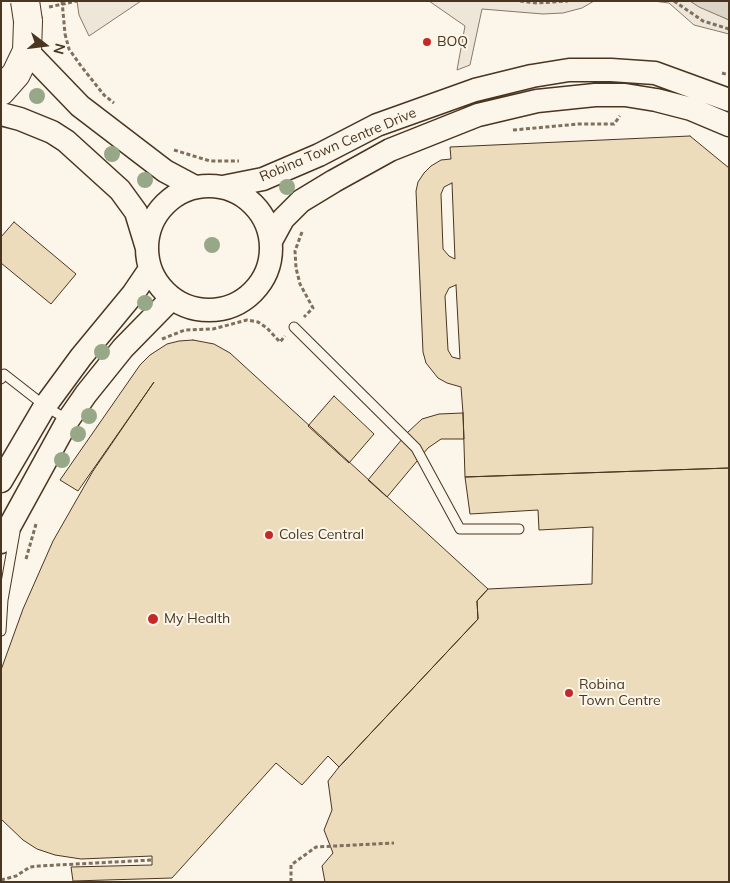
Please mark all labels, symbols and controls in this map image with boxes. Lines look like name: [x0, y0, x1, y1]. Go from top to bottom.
north arrow: [20, 20, 70, 70]
place label: BOQ: [437, 34, 468, 50]
marker: BOQ: [421, 36, 433, 48]
text: N: [49, 41, 70, 56]
street label: Robina Town Centre Drive: [257, 104, 419, 186]
place label: Coles Central: [279, 527, 364, 543]
marker: Coles Central: [263, 529, 275, 541]
place label: My Health: [164, 611, 230, 627]
marker: My Health: [146, 612, 160, 626]
place label: Robina Town Centre: [579, 677, 661, 710]
marker: Robina Town Centre: [563, 687, 575, 699]

